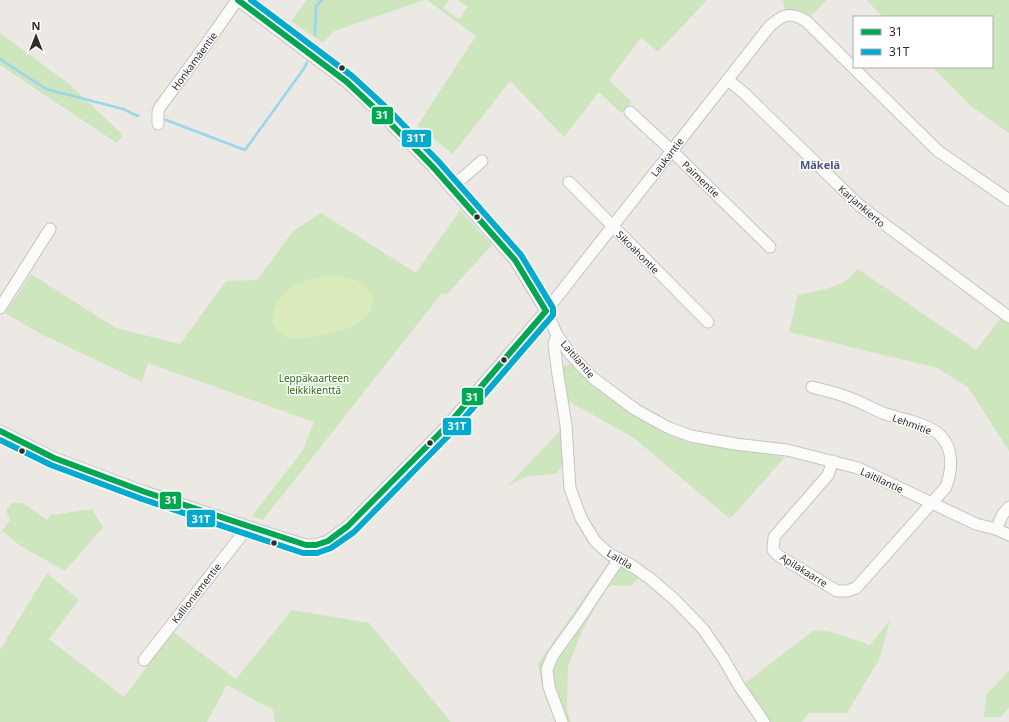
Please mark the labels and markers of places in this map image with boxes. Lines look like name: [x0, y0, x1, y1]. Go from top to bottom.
unlabelled marker: [337, 63, 347, 73]
unlabelled marker: [472, 212, 482, 222]
unlabelled marker: [499, 355, 509, 365]
unlabelled marker: [425, 438, 435, 448]
unlabelled marker: [17, 446, 27, 456]
unlabelled marker: [269, 538, 279, 548]

